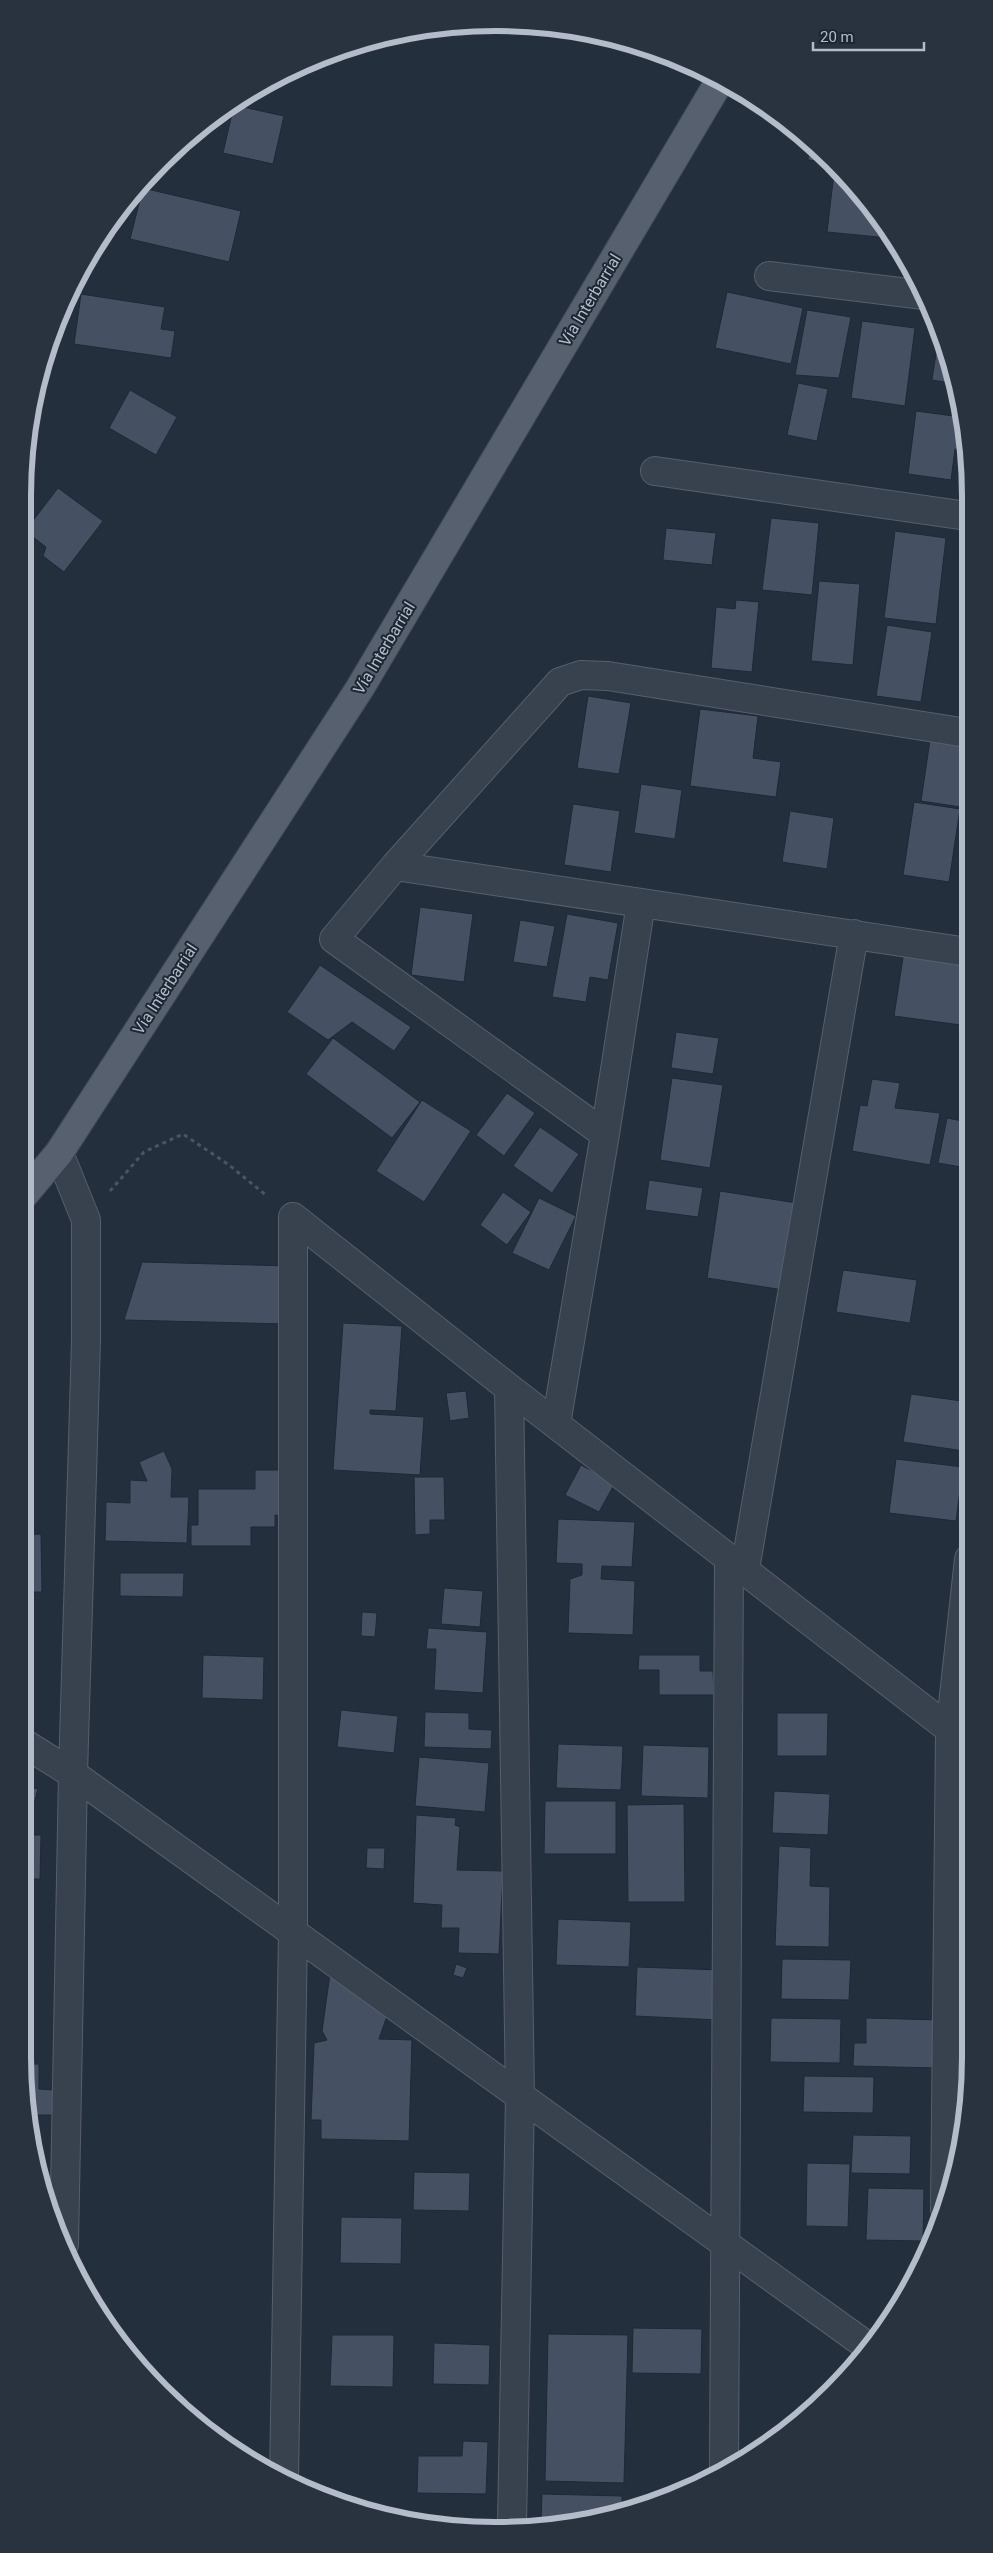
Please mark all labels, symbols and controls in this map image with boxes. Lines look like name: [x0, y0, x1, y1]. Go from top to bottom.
scale bar: [813, 20, 924, 52]
text: 20 m: [820, 28, 854, 46]
street label: Vía Interbarrial: [555, 250, 625, 350]
street label: Vía Interbarrial: [349, 598, 419, 698]
street label: Vía Interbarrial: [129, 940, 201, 1038]

